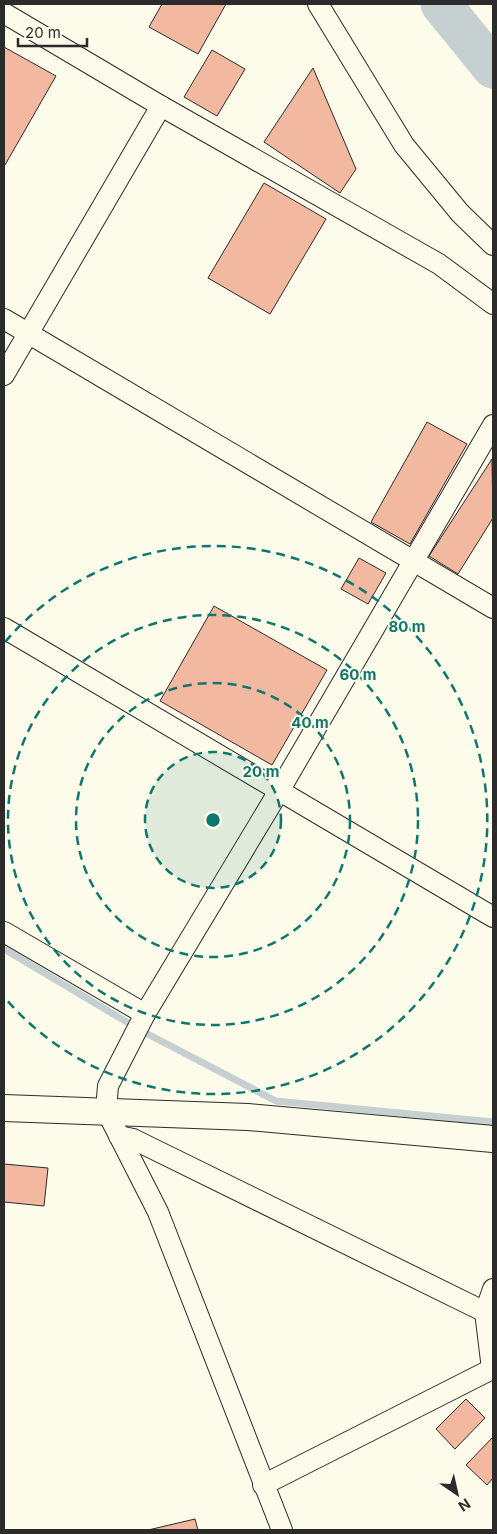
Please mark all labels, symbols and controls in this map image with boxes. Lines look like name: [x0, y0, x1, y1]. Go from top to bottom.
scale bar: [18, 15, 86, 47]
text: 20 m: [25, 23, 61, 42]
text: 80 m: [388, 617, 426, 636]
text: 60 m: [339, 665, 377, 684]
text: 40 m: [291, 713, 329, 732]
text: 20 m: [243, 762, 279, 781]
centre of rings: [204, 811, 222, 829]
north arrow: [432, 1469, 482, 1519]
text: N: [455, 1495, 474, 1515]

